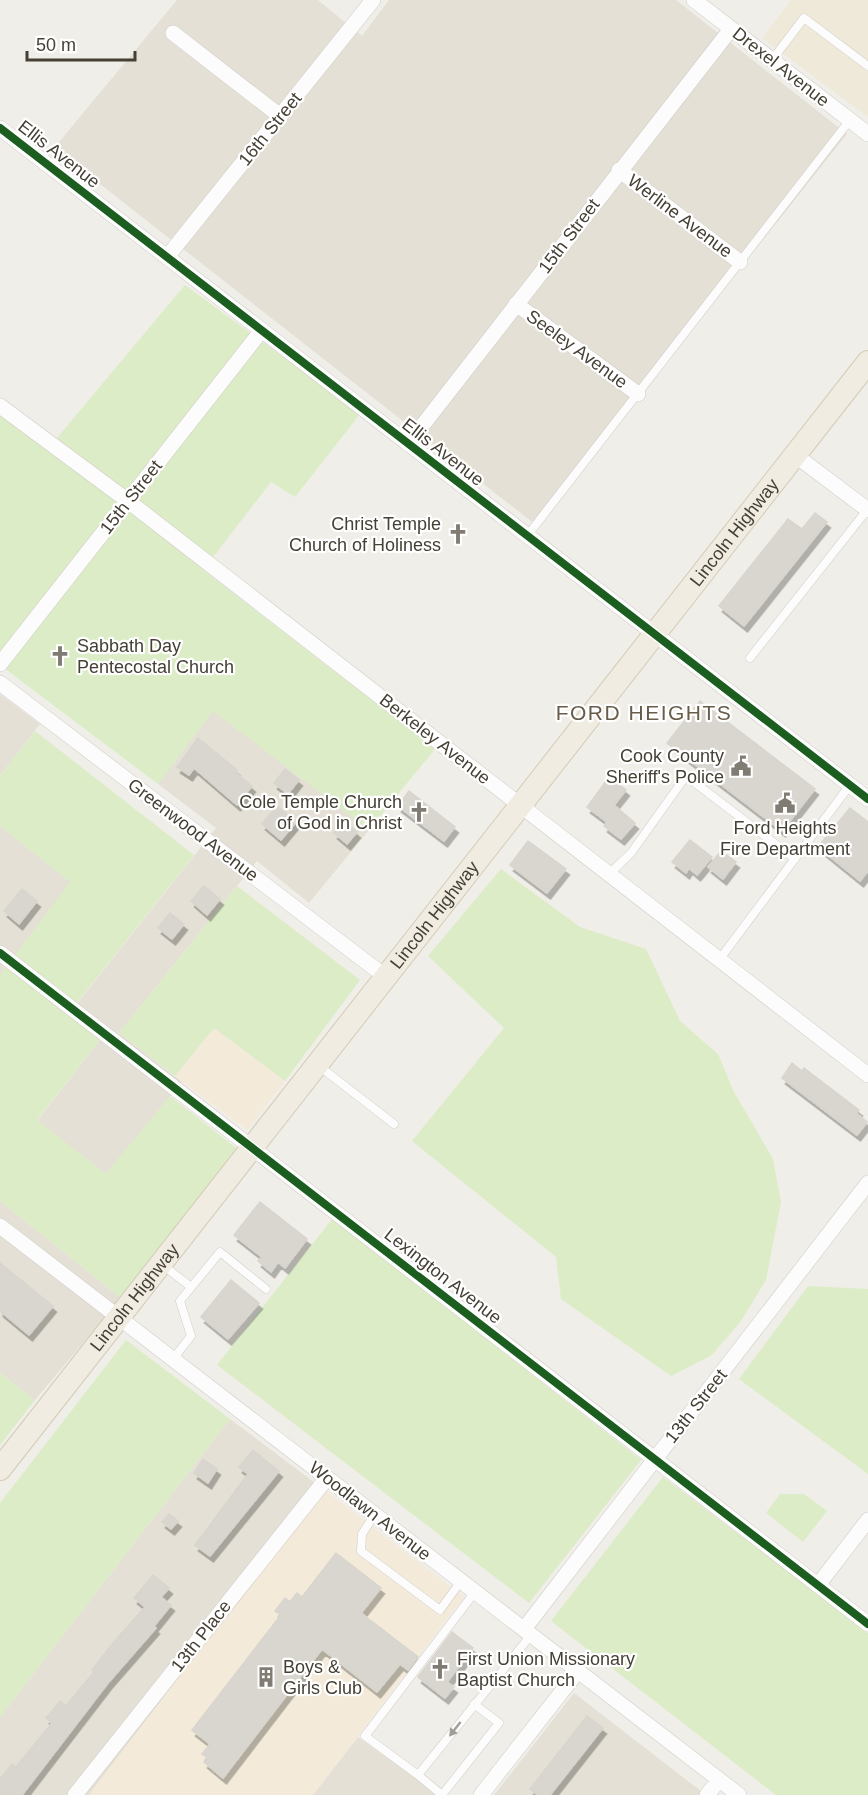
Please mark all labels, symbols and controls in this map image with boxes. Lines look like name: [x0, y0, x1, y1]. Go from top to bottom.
street label: Drexel Avenue: [729, 23, 833, 111]
scale bar: [27, 24, 135, 62]
text: 50 m: [36, 35, 76, 55]
street label: 16th Street: [235, 88, 305, 170]
street label: Ellis Avenue: [14, 116, 104, 192]
street label: Werline Avenue: [624, 170, 736, 262]
street label: 15th Street: [535, 195, 603, 277]
street label: Seeley Avenue: [523, 306, 631, 392]
street label: Ellis Avenue: [398, 414, 488, 490]
street label: 15th Street: [96, 456, 166, 538]
street label: Lincoln Highway: [686, 475, 783, 590]
place label: Christ Temple Church of Holiness: [289, 514, 441, 555]
church icon: Christ Temple Church of Holiness: [446, 522, 470, 546]
place label: Sabbath Day Pentecostal Church: [77, 636, 234, 677]
church icon: Sabbath Day Pentecostal Church: [48, 644, 72, 668]
street label: Berkeley Avenue: [376, 690, 494, 788]
district label: FORD HEIGHTS: [556, 701, 732, 724]
place label: Cook County Sheriff's Police: [606, 746, 724, 787]
public building icon: Cook County Sheriff's Police: [729, 754, 753, 778]
street label: Greenwood Avenue: [124, 775, 262, 885]
public building icon: Ford Heights Fire Department: [773, 791, 797, 815]
place label: Cole Temple Church of God in Christ: [239, 792, 402, 833]
church icon: Cole Temple Church of God in Christ: [407, 800, 431, 824]
place label: Ford Heights Fire Department: [720, 818, 850, 859]
street label: Lincoln Highway: [386, 857, 483, 973]
street label: Lexington Avenue: [381, 1224, 505, 1328]
street label: Lincoln Highway: [86, 1240, 183, 1355]
street label: 13th Street: [661, 1365, 731, 1447]
street label: Woodlawn Avenue: [305, 1457, 435, 1565]
street label: 13th Place: [167, 1596, 235, 1676]
place label: First Union Missionary Baptist Church: [457, 1649, 635, 1690]
place label: Boys & Girls Club: [283, 1657, 362, 1698]
church icon: First Union Missionary Baptist Church: [428, 1657, 452, 1681]
building icon: Boys & Girls Club: [254, 1665, 278, 1689]
one-way arrow: [448, 1721, 461, 1737]

